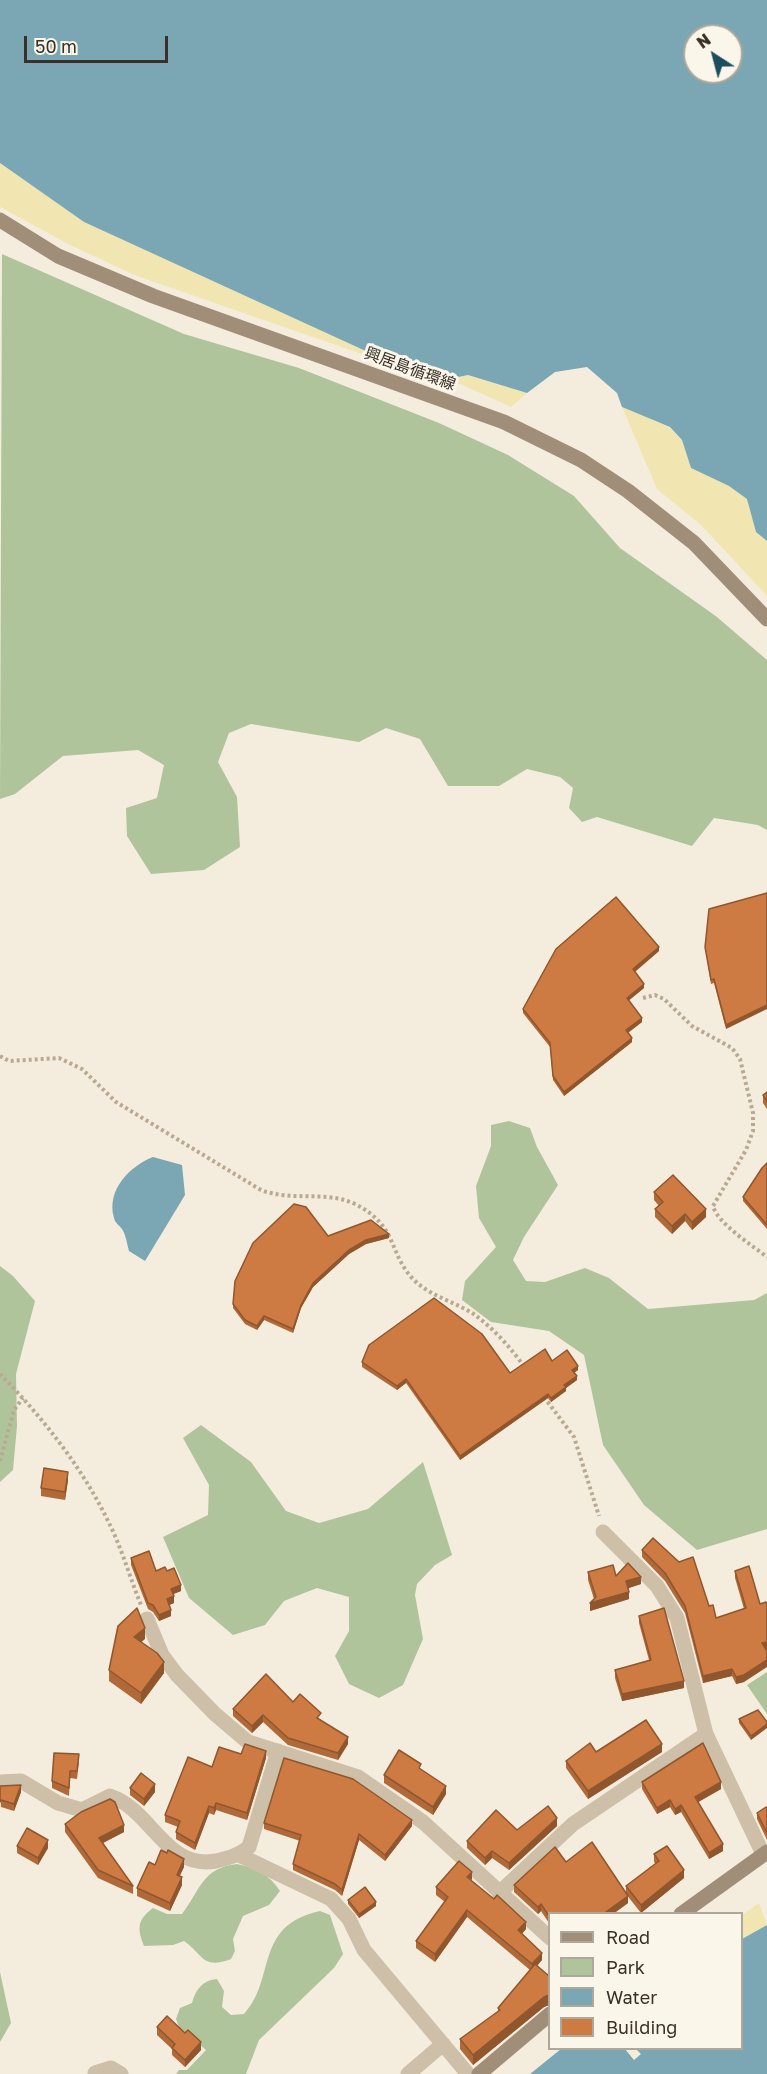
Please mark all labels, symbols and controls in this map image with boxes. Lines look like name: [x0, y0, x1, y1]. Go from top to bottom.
scale bar: [27, 24, 171, 62]
north arrow: [683, 24, 743, 84]
text: N: [693, 29, 714, 53]
text: 50 m: [35, 35, 77, 57]
street label: 興居島循環線: [362, 344, 458, 394]
legend: [548, 1912, 743, 2050]
text: Road: [606, 1926, 650, 1948]
text: Park: [606, 1956, 645, 1978]
text: Water: [606, 1986, 657, 2008]
text: Building: [606, 2016, 677, 2038]

